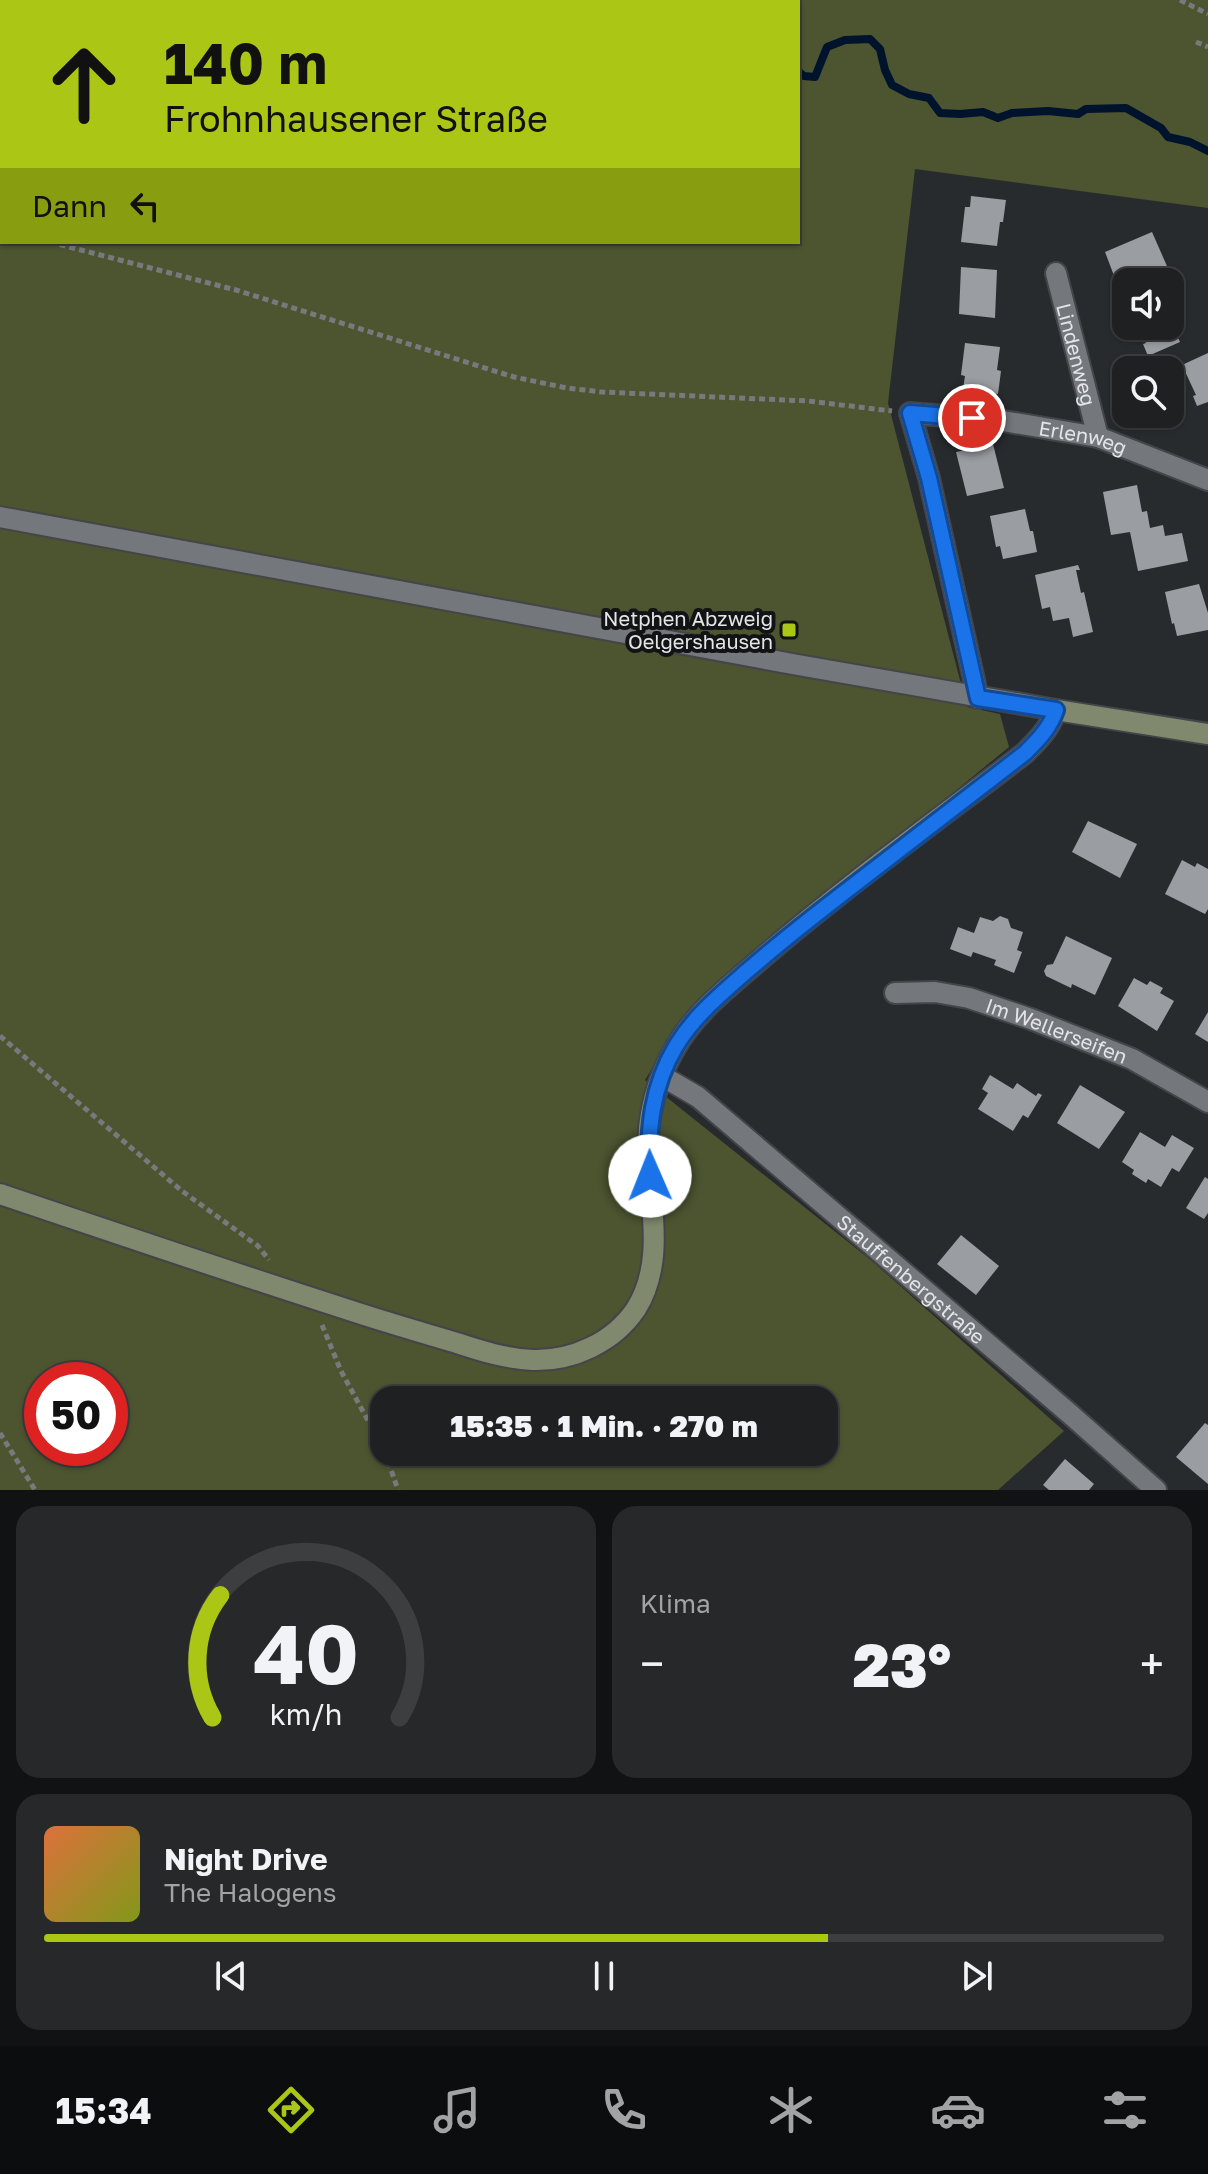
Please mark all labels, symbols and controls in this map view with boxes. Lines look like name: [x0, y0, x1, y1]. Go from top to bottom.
text: 140 m: [164, 29, 327, 96]
icon: ahead: [32, 32, 136, 136]
text: Frohnhausener Straße: [164, 97, 548, 140]
icon: left: [123, 184, 167, 228]
text: Dann: [32, 188, 107, 224]
map controls: [1112, 268, 1184, 428]
button: sound: [1112, 268, 1184, 340]
street label: Lindenweg: [1052, 301, 1101, 408]
button: search: [1112, 356, 1184, 428]
pin: [938, 384, 1006, 452]
icon: arrive: [950, 396, 994, 440]
street label: Erlenweg: [1037, 415, 1130, 459]
place label: Netphen Abzweig Oelgershausen: [603, 606, 773, 653]
marker: Netphen Abzweig Oelgershausen: [780, 621, 798, 639]
street label: Im Wellerseifen: [983, 993, 1131, 1068]
position arrow: [608, 1134, 692, 1218]
street label: Stauffenbergstraße: [832, 1209, 990, 1349]
speed limit sign: 50: [24, 1362, 128, 1466]
text: 15:35 · 1 Min. · 270 m: [450, 1408, 758, 1444]
text: Klima: [640, 1588, 711, 1619]
text: 40: [253, 1602, 359, 1702]
text: 23°: [853, 1628, 951, 1700]
text: −: [640, 1637, 664, 1690]
text: +: [1140, 1637, 1164, 1690]
text: km/h: [270, 1697, 342, 1731]
text: Night Drive: [164, 1841, 328, 1877]
text: The Halogens: [164, 1877, 337, 1908]
icon: previous: [209, 1954, 253, 1998]
icon: pause: [582, 1954, 626, 1998]
icon: next: [955, 1954, 999, 1998]
icon: directions: [263, 2082, 319, 2138]
icon: music: [429, 2082, 485, 2138]
icon: phone: [596, 2082, 652, 2138]
icon: climate: [763, 2082, 819, 2138]
icon: car: [930, 2082, 986, 2138]
icon: filters: [1097, 2082, 1153, 2138]
text: 15:34: [55, 2089, 152, 2132]

